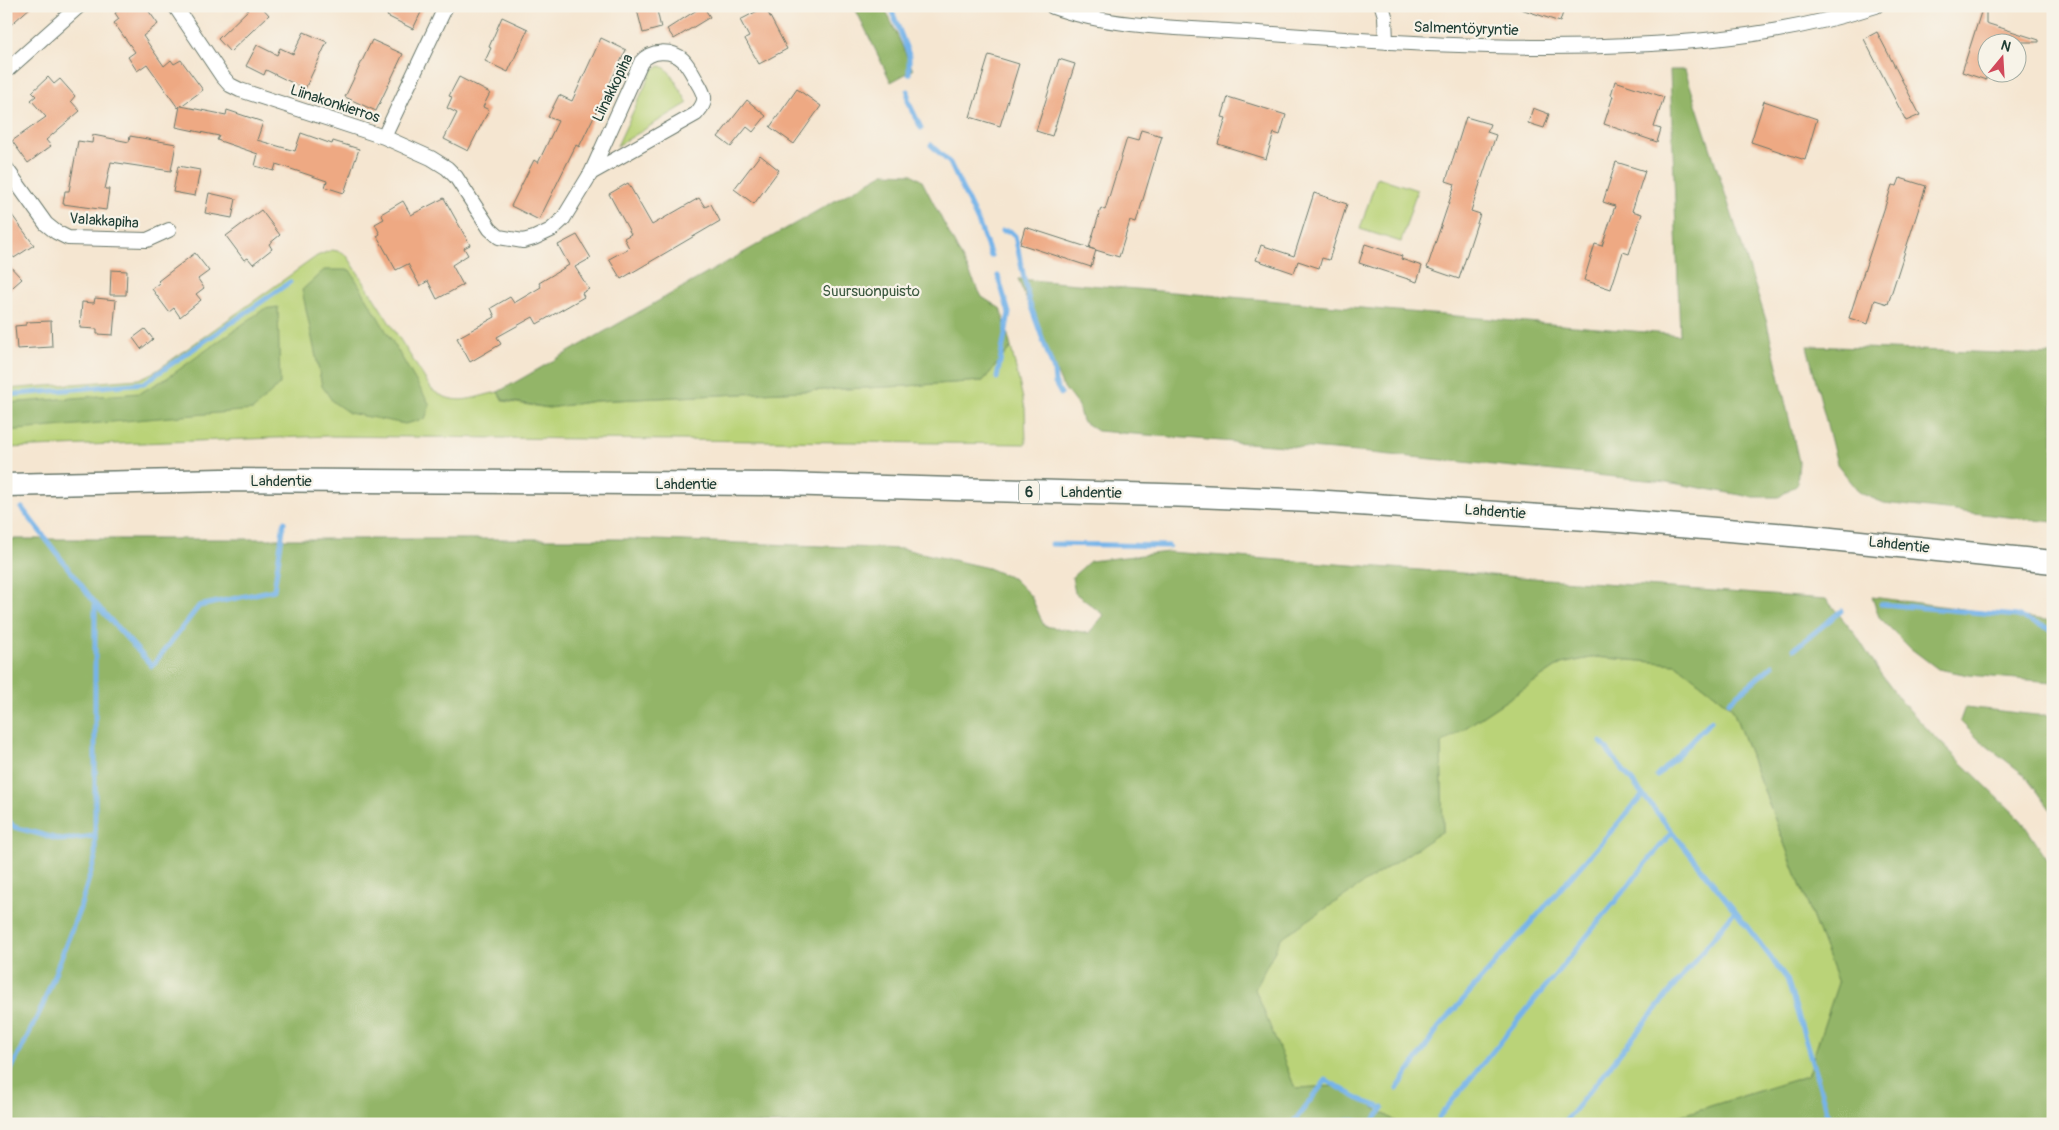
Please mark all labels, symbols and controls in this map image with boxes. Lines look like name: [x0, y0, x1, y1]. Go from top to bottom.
street label: Salmentöyryntie: [1413, 18, 1519, 40]
north arrow: [1976, 32, 2026, 82]
text: N: [1999, 37, 2013, 56]
street label: Liinakkopiha: [588, 51, 638, 125]
street label: Liinakonkierros: [288, 81, 383, 128]
street label: Valakkapiha: [69, 209, 139, 233]
park label: Suursuonpuisto: [822, 282, 920, 301]
street label: Lahdentie: [250, 472, 312, 491]
street label: Lahdentie: [655, 475, 717, 494]
road number: 6: [1019, 481, 1039, 504]
street label: Lahdentie: [1060, 483, 1123, 503]
street label: Lahdentie: [1464, 500, 1527, 524]
street label: Lahdentie: [1867, 532, 1931, 558]

